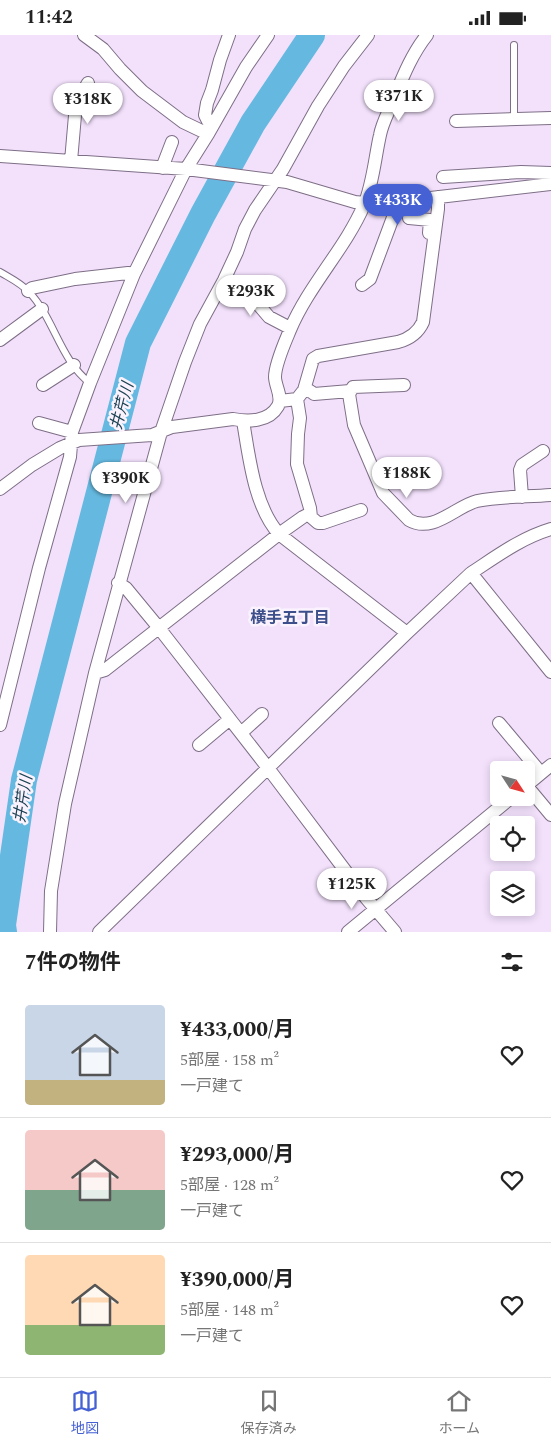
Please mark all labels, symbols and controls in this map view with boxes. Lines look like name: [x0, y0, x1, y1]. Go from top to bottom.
text: 11:42: [25, 3, 73, 32]
pin: ¥371K: [364, 79, 434, 122]
pin: ¥318K: [53, 83, 123, 125]
text: ¥371K: [375, 84, 423, 108]
text: ¥318K: [64, 87, 112, 111]
pin: ¥433K: [363, 183, 433, 226]
text: ¥433K: [374, 188, 422, 212]
pin: ¥293K: [216, 275, 286, 317]
text: ¥293K: [227, 279, 275, 303]
water label: 井芹川: [104, 378, 140, 432]
pin: ¥188K: [372, 457, 442, 499]
pin: ¥390K: [91, 461, 161, 504]
text: ¥188K: [383, 461, 431, 485]
text: ¥390K: [102, 466, 150, 490]
district label: 横手五丁目: [250, 606, 330, 630]
north arrow: [490, 761, 535, 806]
map controls: [490, 761, 535, 916]
water label: 井芹川: [7, 771, 39, 825]
button: locate: [490, 816, 535, 861]
pin: ¥125K: [317, 867, 387, 910]
button: layers: [490, 871, 535, 916]
text: ¥125K: [328, 872, 376, 896]
text: 7件の物件: [25, 947, 121, 979]
icon: filters: [498, 948, 526, 976]
text: ¥433,000/月: [180, 1014, 294, 1046]
icon: home: [65, 1025, 125, 1085]
icon: heart: [498, 1041, 526, 1069]
text: 5部屋 · 158 m²: [180, 1048, 279, 1072]
text: 一戸建て: [180, 1074, 244, 1098]
text: ¥293,000/月: [180, 1139, 294, 1171]
icon: home: [65, 1150, 125, 1210]
icon: heart: [498, 1166, 526, 1194]
text: 5部屋 · 128 m²: [180, 1173, 279, 1197]
text: 一戸建て: [180, 1199, 244, 1223]
text: ¥390,000/月: [180, 1264, 294, 1296]
icon: home: [65, 1275, 125, 1335]
icon: heart: [498, 1291, 526, 1319]
text: 5部屋 · 148 m²: [180, 1298, 279, 1322]
text: 一戸建て: [180, 1324, 244, 1348]
tab: 地図: [71, 1387, 99, 1439]
tab: 保存済み: [241, 1387, 297, 1439]
tab: ホーム: [438, 1387, 480, 1439]

